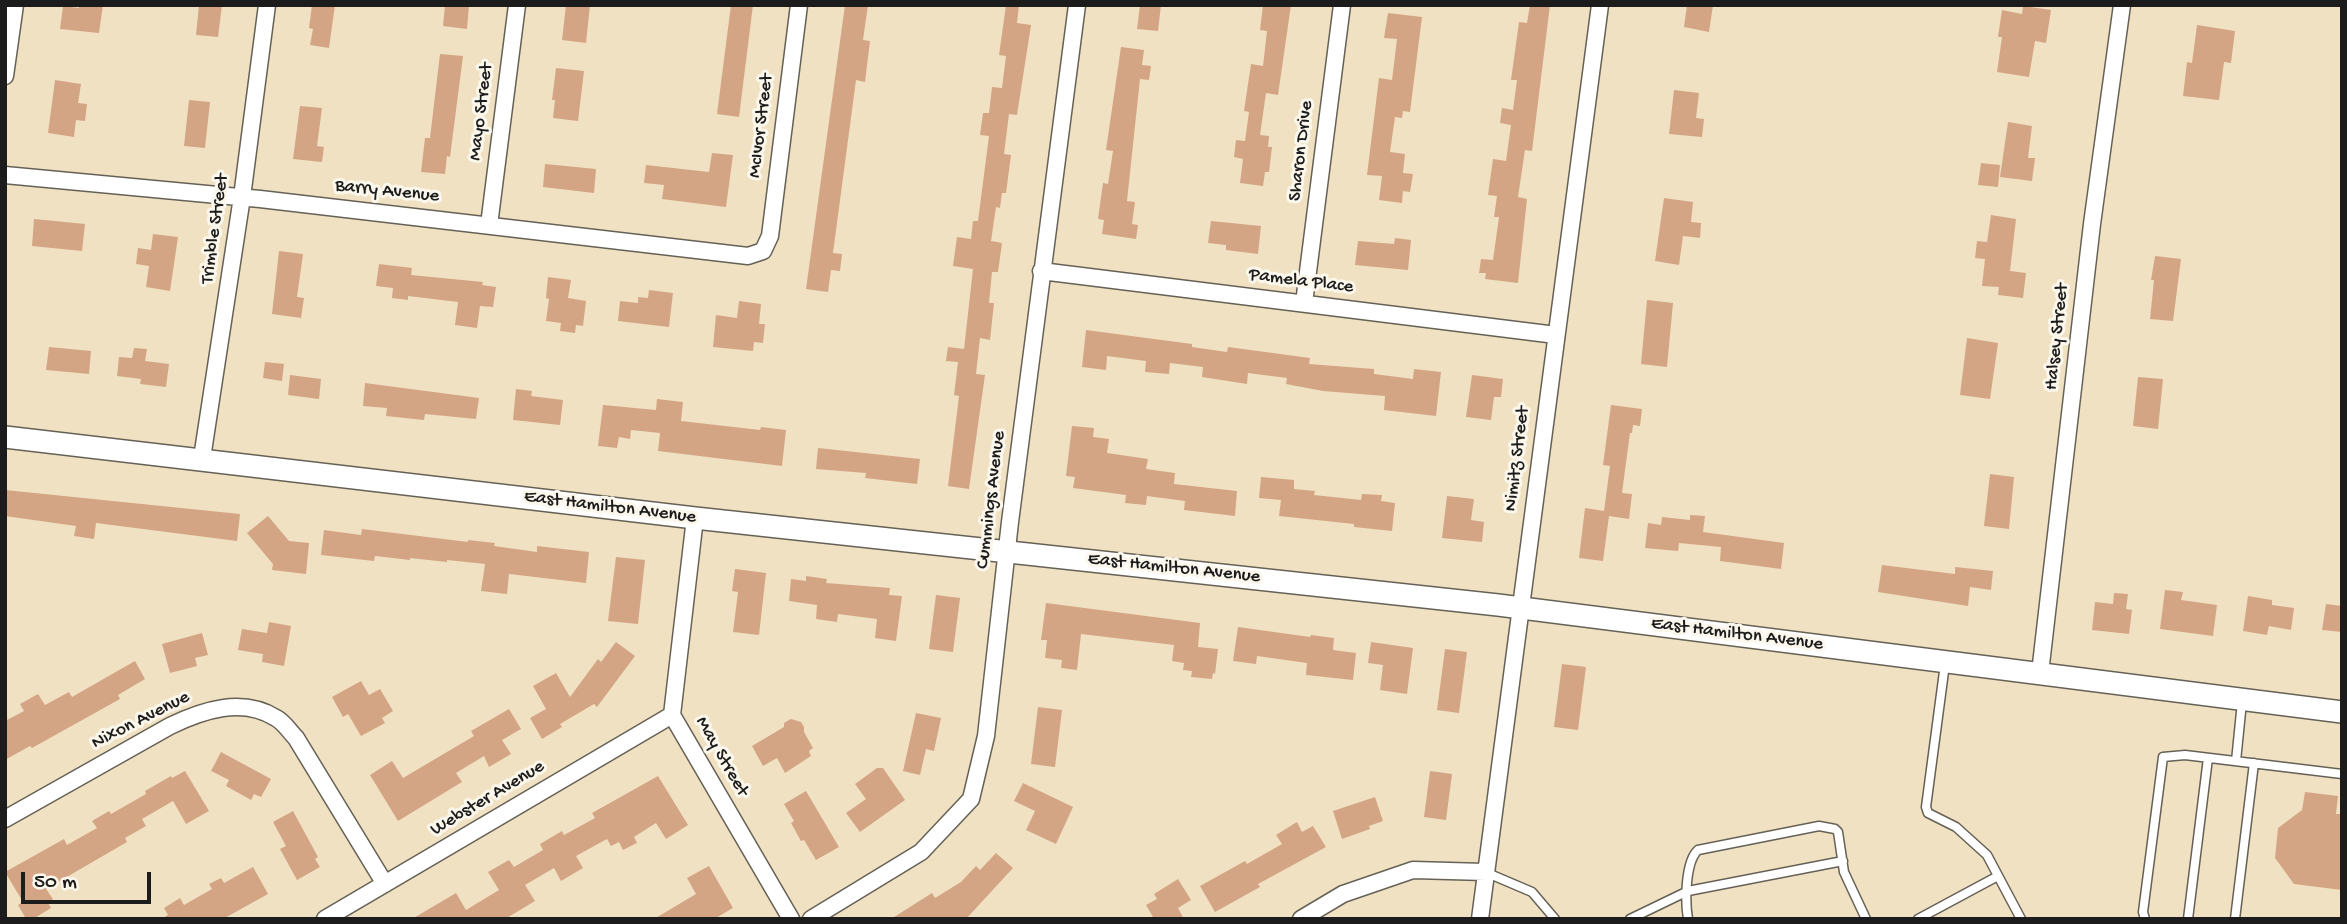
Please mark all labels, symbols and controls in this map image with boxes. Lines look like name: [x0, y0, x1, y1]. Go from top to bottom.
street label: Mayo Street: [465, 62, 499, 162]
street label: McIvor Street: [744, 73, 780, 179]
street label: Sharon Drive: [1285, 99, 1319, 203]
street label: Trimble Street: [197, 173, 235, 285]
street label: Barry Avenue: [334, 175, 440, 209]
street label: Pamela Place: [1247, 264, 1355, 300]
street label: Halsey Street: [2041, 283, 2075, 391]
street label: Nimitz Street: [1500, 405, 1536, 513]
street label: Cummings Avenue: [972, 430, 1012, 570]
street label: East Hamilton Avenue: [523, 486, 697, 530]
street label: East Hamilton Avenue: [1087, 549, 1261, 589]
street label: East Hamilton Avenue: [1650, 613, 1824, 657]
street label: Nixon Avenue: [88, 687, 194, 755]
street label: May Street: [689, 713, 753, 801]
street label: Webster Avenue: [427, 756, 549, 842]
scale bar: [24, 858, 154, 902]
text: 50 m: [34, 871, 77, 896]

